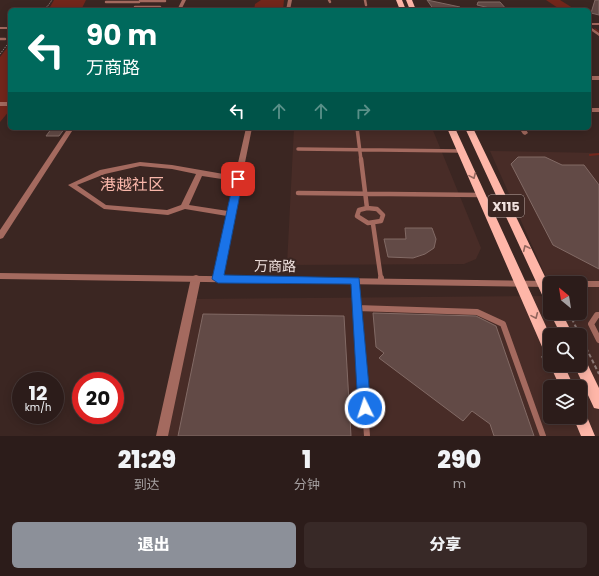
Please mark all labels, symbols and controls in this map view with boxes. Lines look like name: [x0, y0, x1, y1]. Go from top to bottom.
text: 90 m: [86, 16, 157, 55]
icon: left: [20, 24, 72, 76]
text: 万商路: [86, 55, 140, 80]
icon: left: [226, 100, 248, 122]
icon: ahead: [268, 100, 290, 122]
icon: ahead: [310, 100, 332, 122]
icon: right: [352, 100, 374, 122]
pin: [221, 162, 255, 196]
icon: arrive: [227, 168, 249, 190]
one-way arrow: [468, 172, 476, 180]
district label: 港越社区: [100, 173, 164, 196]
road number: X115: [488, 195, 524, 217]
one-way arrow: [523, 245, 531, 252]
street label: 万商路: [254, 256, 296, 276]
north arrow: [543, 276, 587, 320]
map controls: [543, 276, 587, 424]
one-way arrow: [531, 312, 539, 319]
button: search: [543, 328, 587, 372]
speed limit sign: 20: [72, 372, 124, 424]
text: 12: [29, 379, 47, 407]
button: layers: [543, 380, 587, 424]
position arrow: [344, 387, 386, 429]
text: km/h: [25, 400, 51, 415]
text: 21:29: [118, 443, 176, 476]
text: 1: [302, 443, 311, 476]
text: 290: [437, 443, 481, 476]
text: m: [453, 474, 466, 493]
text: 到达: [134, 475, 160, 494]
text: 分钟: [294, 475, 320, 494]
button: 退出: [12, 522, 296, 568]
button: 分享: [304, 522, 587, 568]

